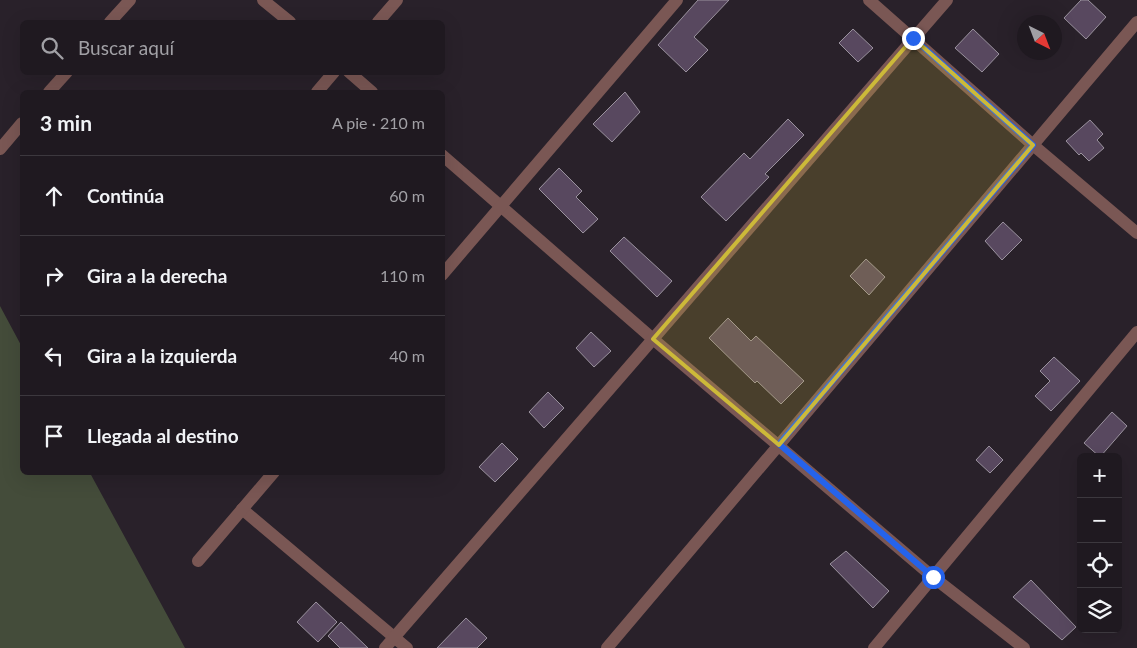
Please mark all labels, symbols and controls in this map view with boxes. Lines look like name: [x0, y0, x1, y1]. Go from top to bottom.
north arrow: [1017, 15, 1062, 60]
search box: [20, 20, 445, 75]
route end: [902, 27, 925, 50]
icon: search: [38, 34, 66, 62]
text: Buscar aquí: [78, 36, 174, 59]
text: 3 min: [40, 110, 92, 135]
text: A pie · 210 m: [332, 113, 425, 132]
icon: ahead: [40, 182, 68, 210]
text: Continúa: [87, 184, 164, 207]
text: 60 m: [389, 186, 425, 205]
icon: right: [40, 262, 68, 290]
text: Gira a la derecha: [87, 264, 227, 287]
text: 110 m: [380, 266, 425, 285]
icon: left: [40, 342, 68, 370]
text: Gira a la izquierda: [87, 344, 237, 367]
text: 40 m: [389, 346, 425, 365]
icon: arrive: [40, 422, 68, 450]
text: Llegada al destino: [87, 424, 239, 447]
map controls: [1077, 453, 1122, 633]
button: +: [1077, 453, 1122, 498]
button: −: [1077, 498, 1122, 543]
button: locate: [1077, 543, 1122, 588]
route start: [922, 566, 945, 589]
button: layers: [1077, 588, 1122, 633]

